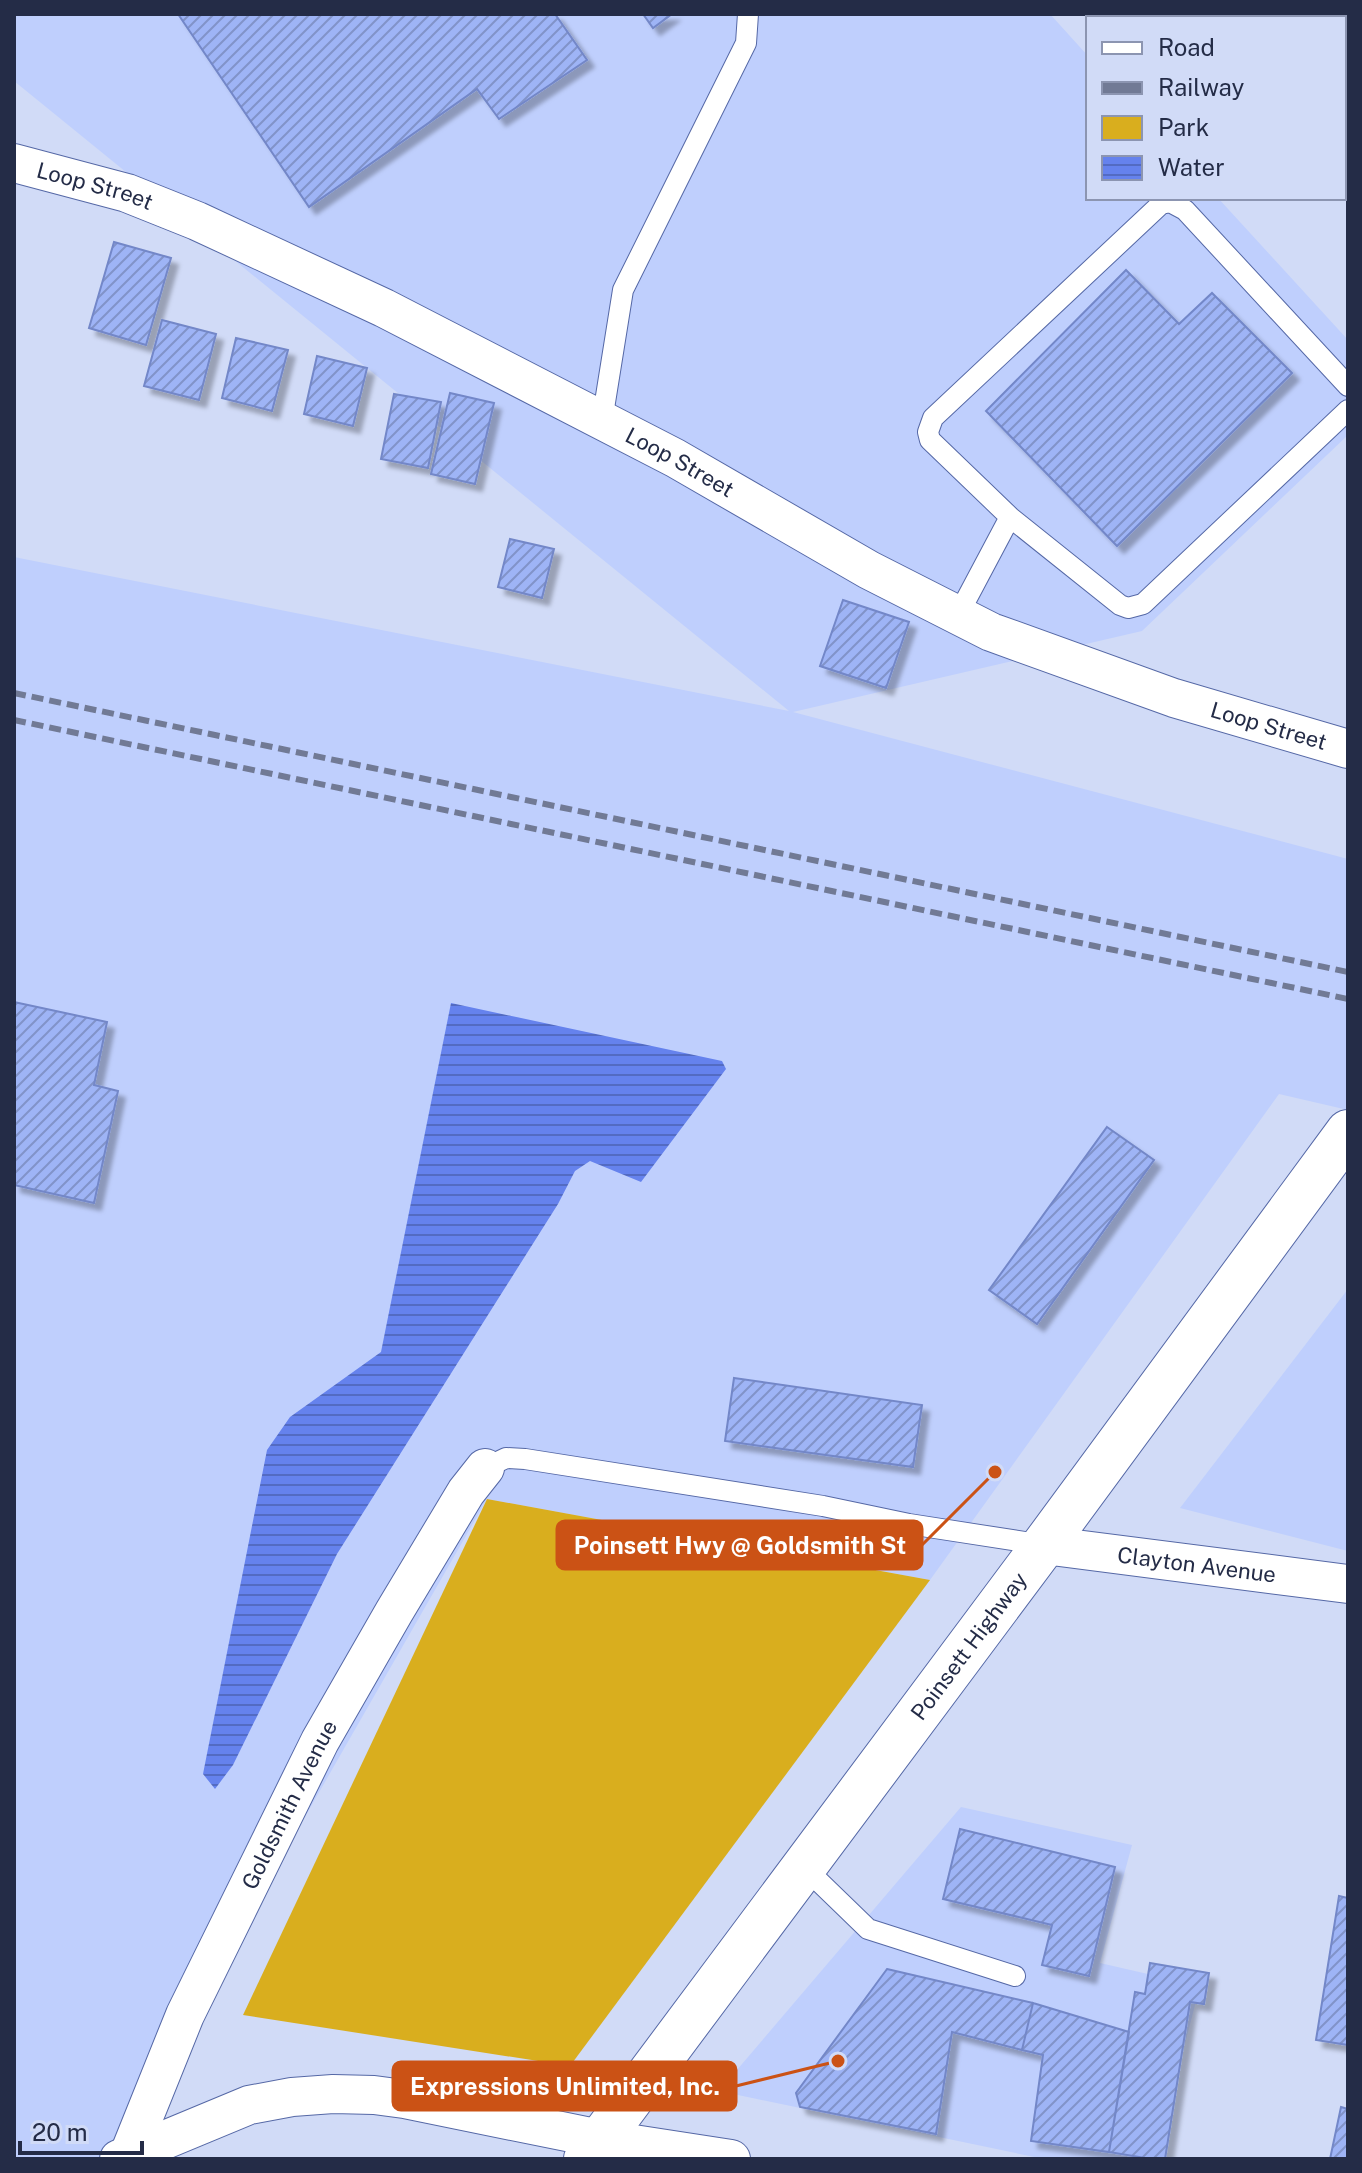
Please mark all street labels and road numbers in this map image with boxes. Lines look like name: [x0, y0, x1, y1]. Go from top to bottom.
street label: Loop Street: [34, 157, 157, 215]
street label: Loop Street: [621, 422, 739, 502]
street label: Loop Street: [1208, 696, 1330, 755]
street label: Clayton Avenue: [1116, 1542, 1278, 1588]
street label: Poinsett Highway: [905, 1567, 1032, 1725]
street label: Goldsmith Avenue: [236, 1715, 342, 1893]

